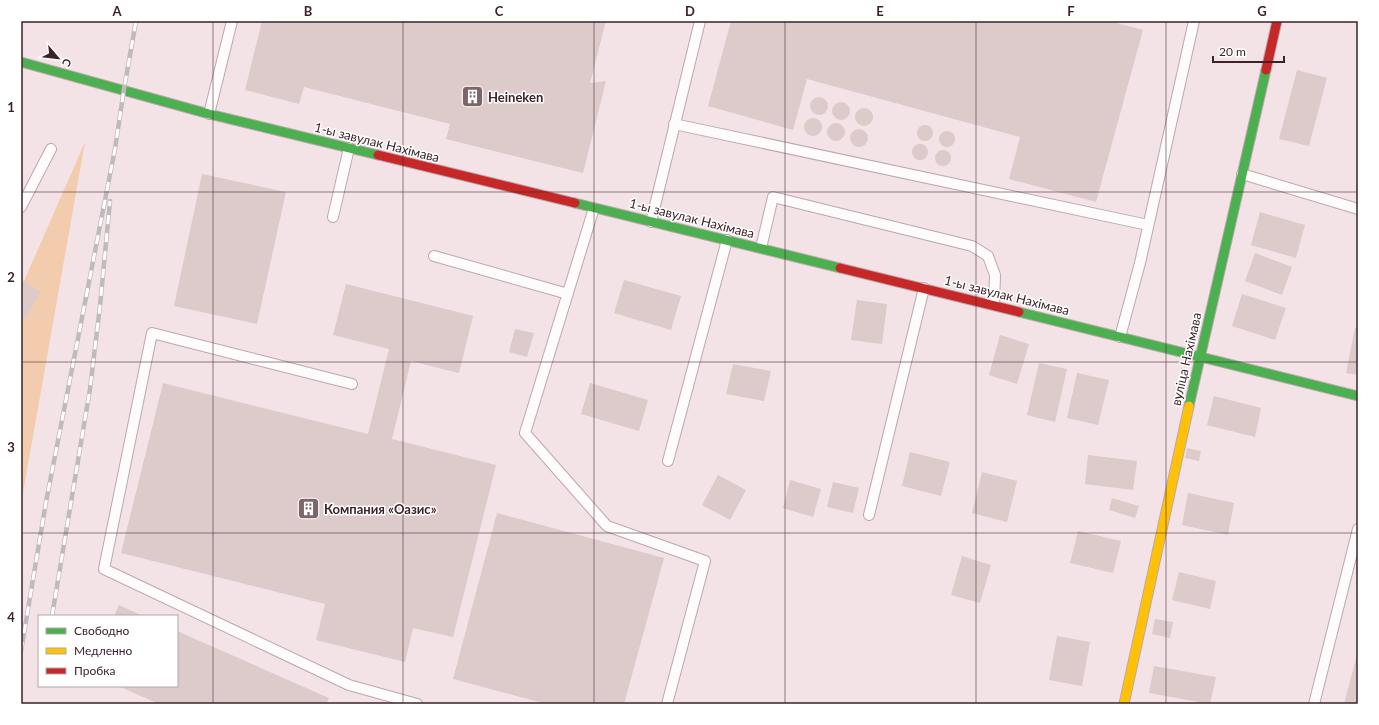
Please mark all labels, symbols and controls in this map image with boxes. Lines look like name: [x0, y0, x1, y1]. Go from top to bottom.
text: A: [111, 3, 122, 19]
text: B: [304, 3, 313, 19]
text: C: [495, 3, 504, 19]
text: D: [685, 3, 695, 19]
text: E: [876, 3, 884, 19]
text: F: [1067, 3, 1075, 19]
text: G: [1257, 3, 1267, 19]
north arrow: [38, 38, 78, 78]
scale bar: [1213, 38, 1284, 64]
text: 20 m: [1219, 44, 1246, 59]
text: С: [59, 57, 75, 70]
building icon: Heineken: [459, 84, 485, 110]
place label: Heineken: [488, 89, 543, 105]
text: 1: [7, 99, 15, 115]
street label: 1-ы завулак Нахімава: [313, 119, 441, 165]
street label: 1-ы завулак Нахімава: [628, 195, 756, 241]
text: 2: [7, 269, 15, 285]
street label: 1-ы завулак Нахімава: [943, 272, 1071, 318]
street label: вуліца Нахімава: [1168, 311, 1204, 407]
text: 3: [7, 439, 15, 455]
building icon: Компания «Оазис»: [295, 496, 321, 522]
place label: Компания «Оазис»: [324, 501, 437, 517]
text: 4: [7, 609, 15, 625]
legend: [38, 615, 178, 687]
text: Свободно: [74, 623, 130, 638]
text: Медленно: [74, 643, 133, 658]
text: Пробка: [74, 663, 115, 678]

